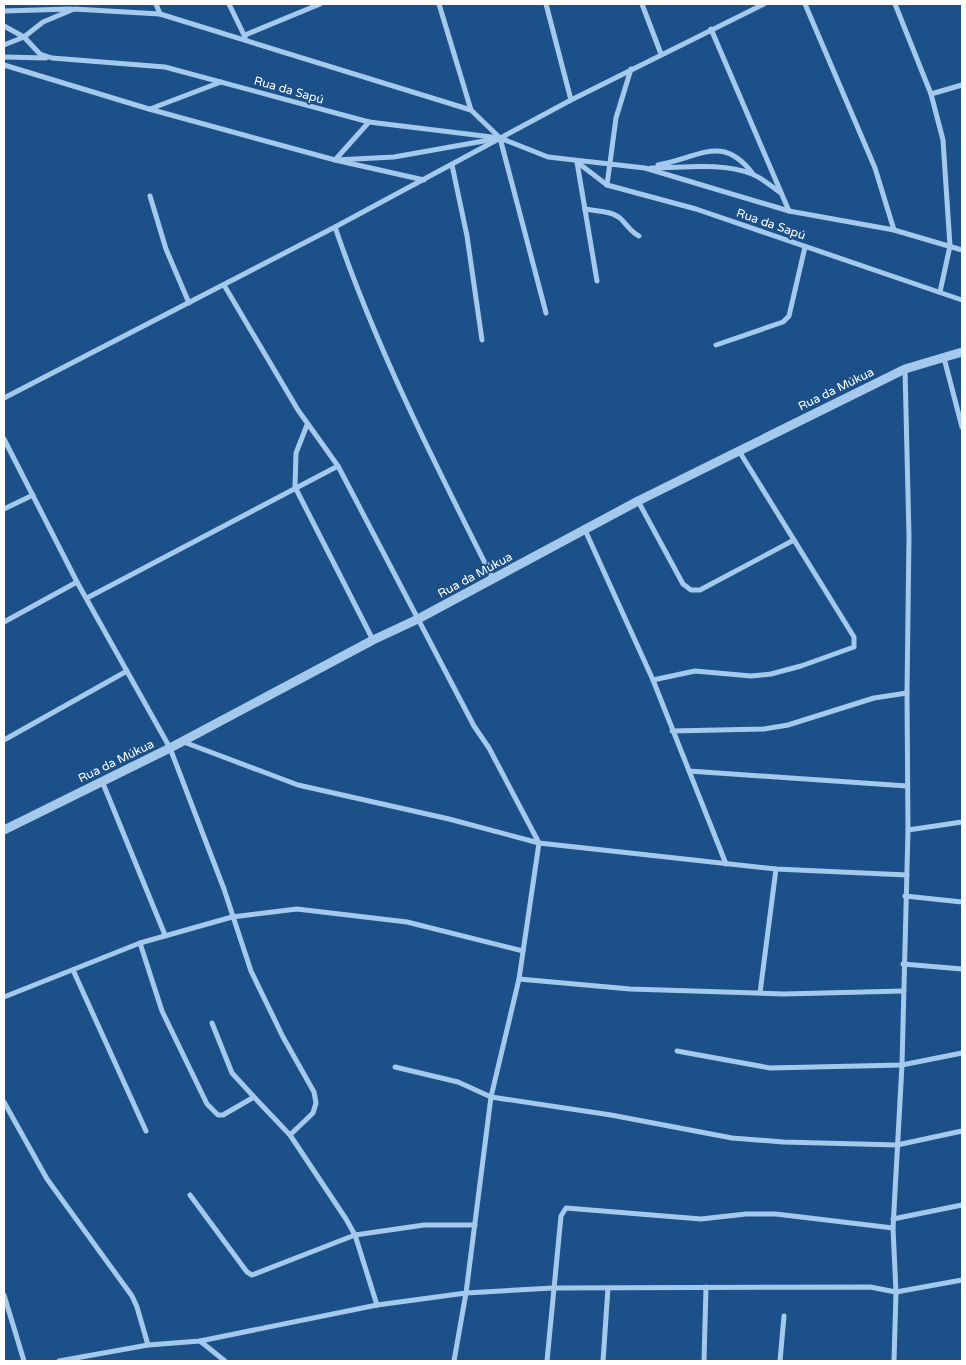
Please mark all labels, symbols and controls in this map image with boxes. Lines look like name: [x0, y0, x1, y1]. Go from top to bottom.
street label: Rua da Sapú: [252, 73, 326, 107]
street label: Rua da Sapú: [735, 206, 807, 242]
street label: Rua da Múkua: [796, 365, 876, 413]
street label: Rua da Múkua: [435, 549, 515, 601]
street label: Rua da Múkua: [76, 737, 156, 785]

